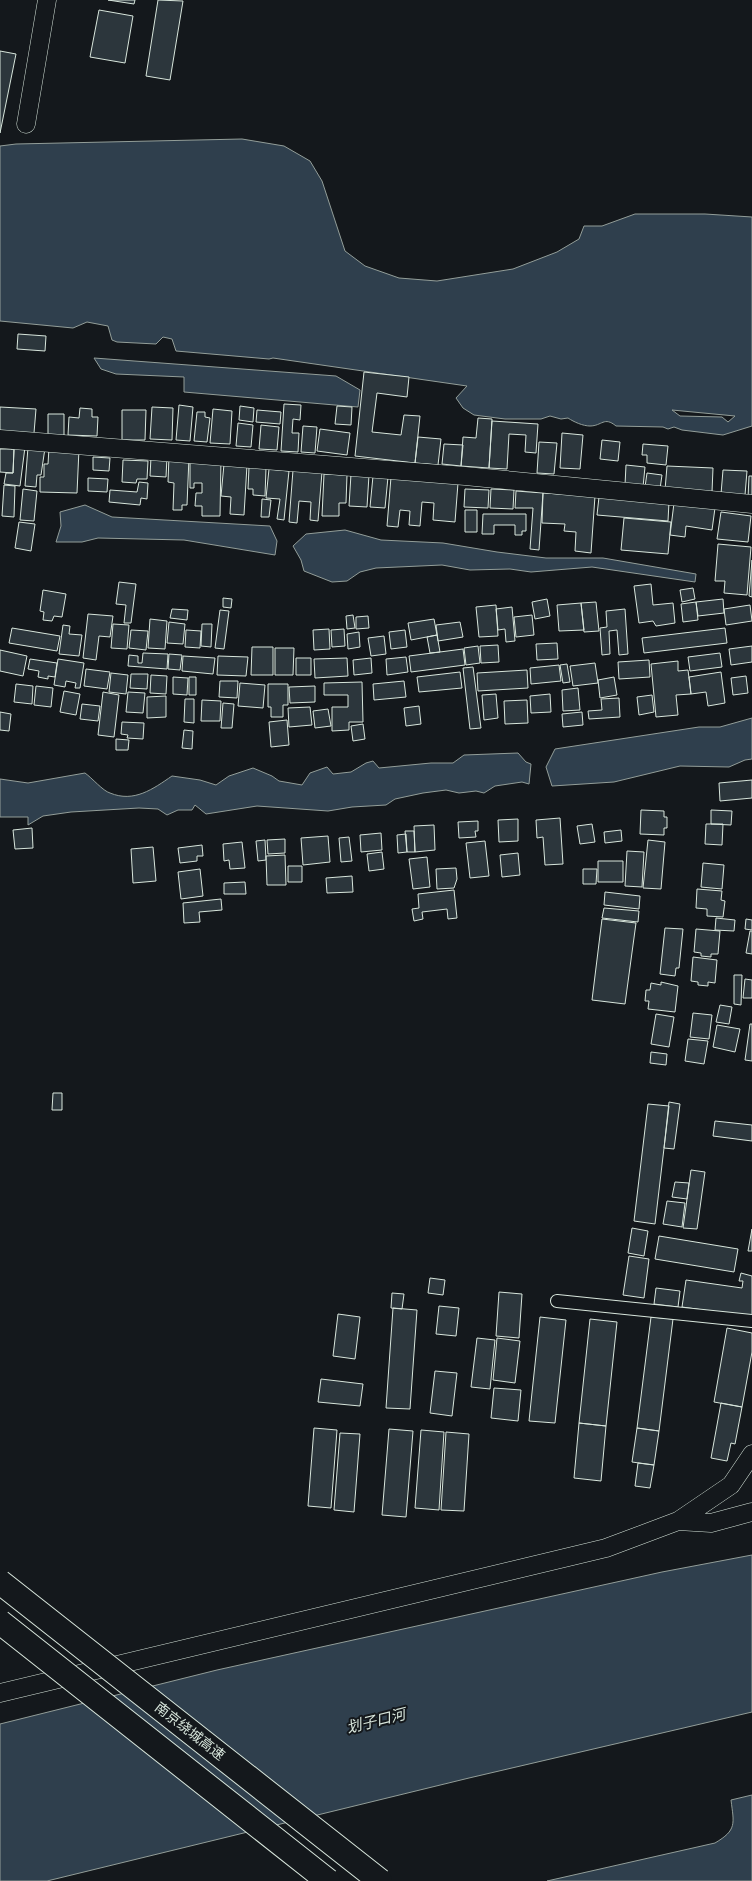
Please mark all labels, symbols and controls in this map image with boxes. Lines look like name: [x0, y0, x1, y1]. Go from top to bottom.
street label: 南京绕城高速: [151, 1698, 229, 1764]
water label: 划子口河: [344, 1703, 410, 1738]

